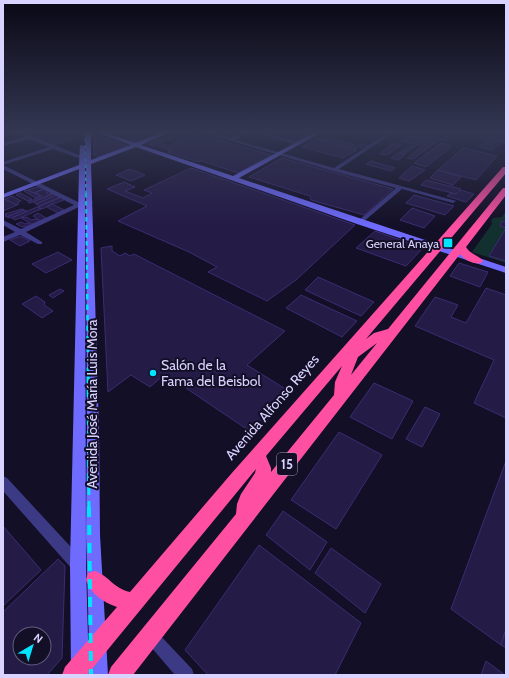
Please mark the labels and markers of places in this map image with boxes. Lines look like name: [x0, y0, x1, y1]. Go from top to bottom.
place label: General Anaya: [366, 236, 439, 251]
marker: General Anaya: [442, 237, 454, 249]
place label: Salón de la Fama del Beisbol: [161, 356, 262, 390]
marker: Salón de la Fama del Beisbol: [148, 368, 158, 378]

